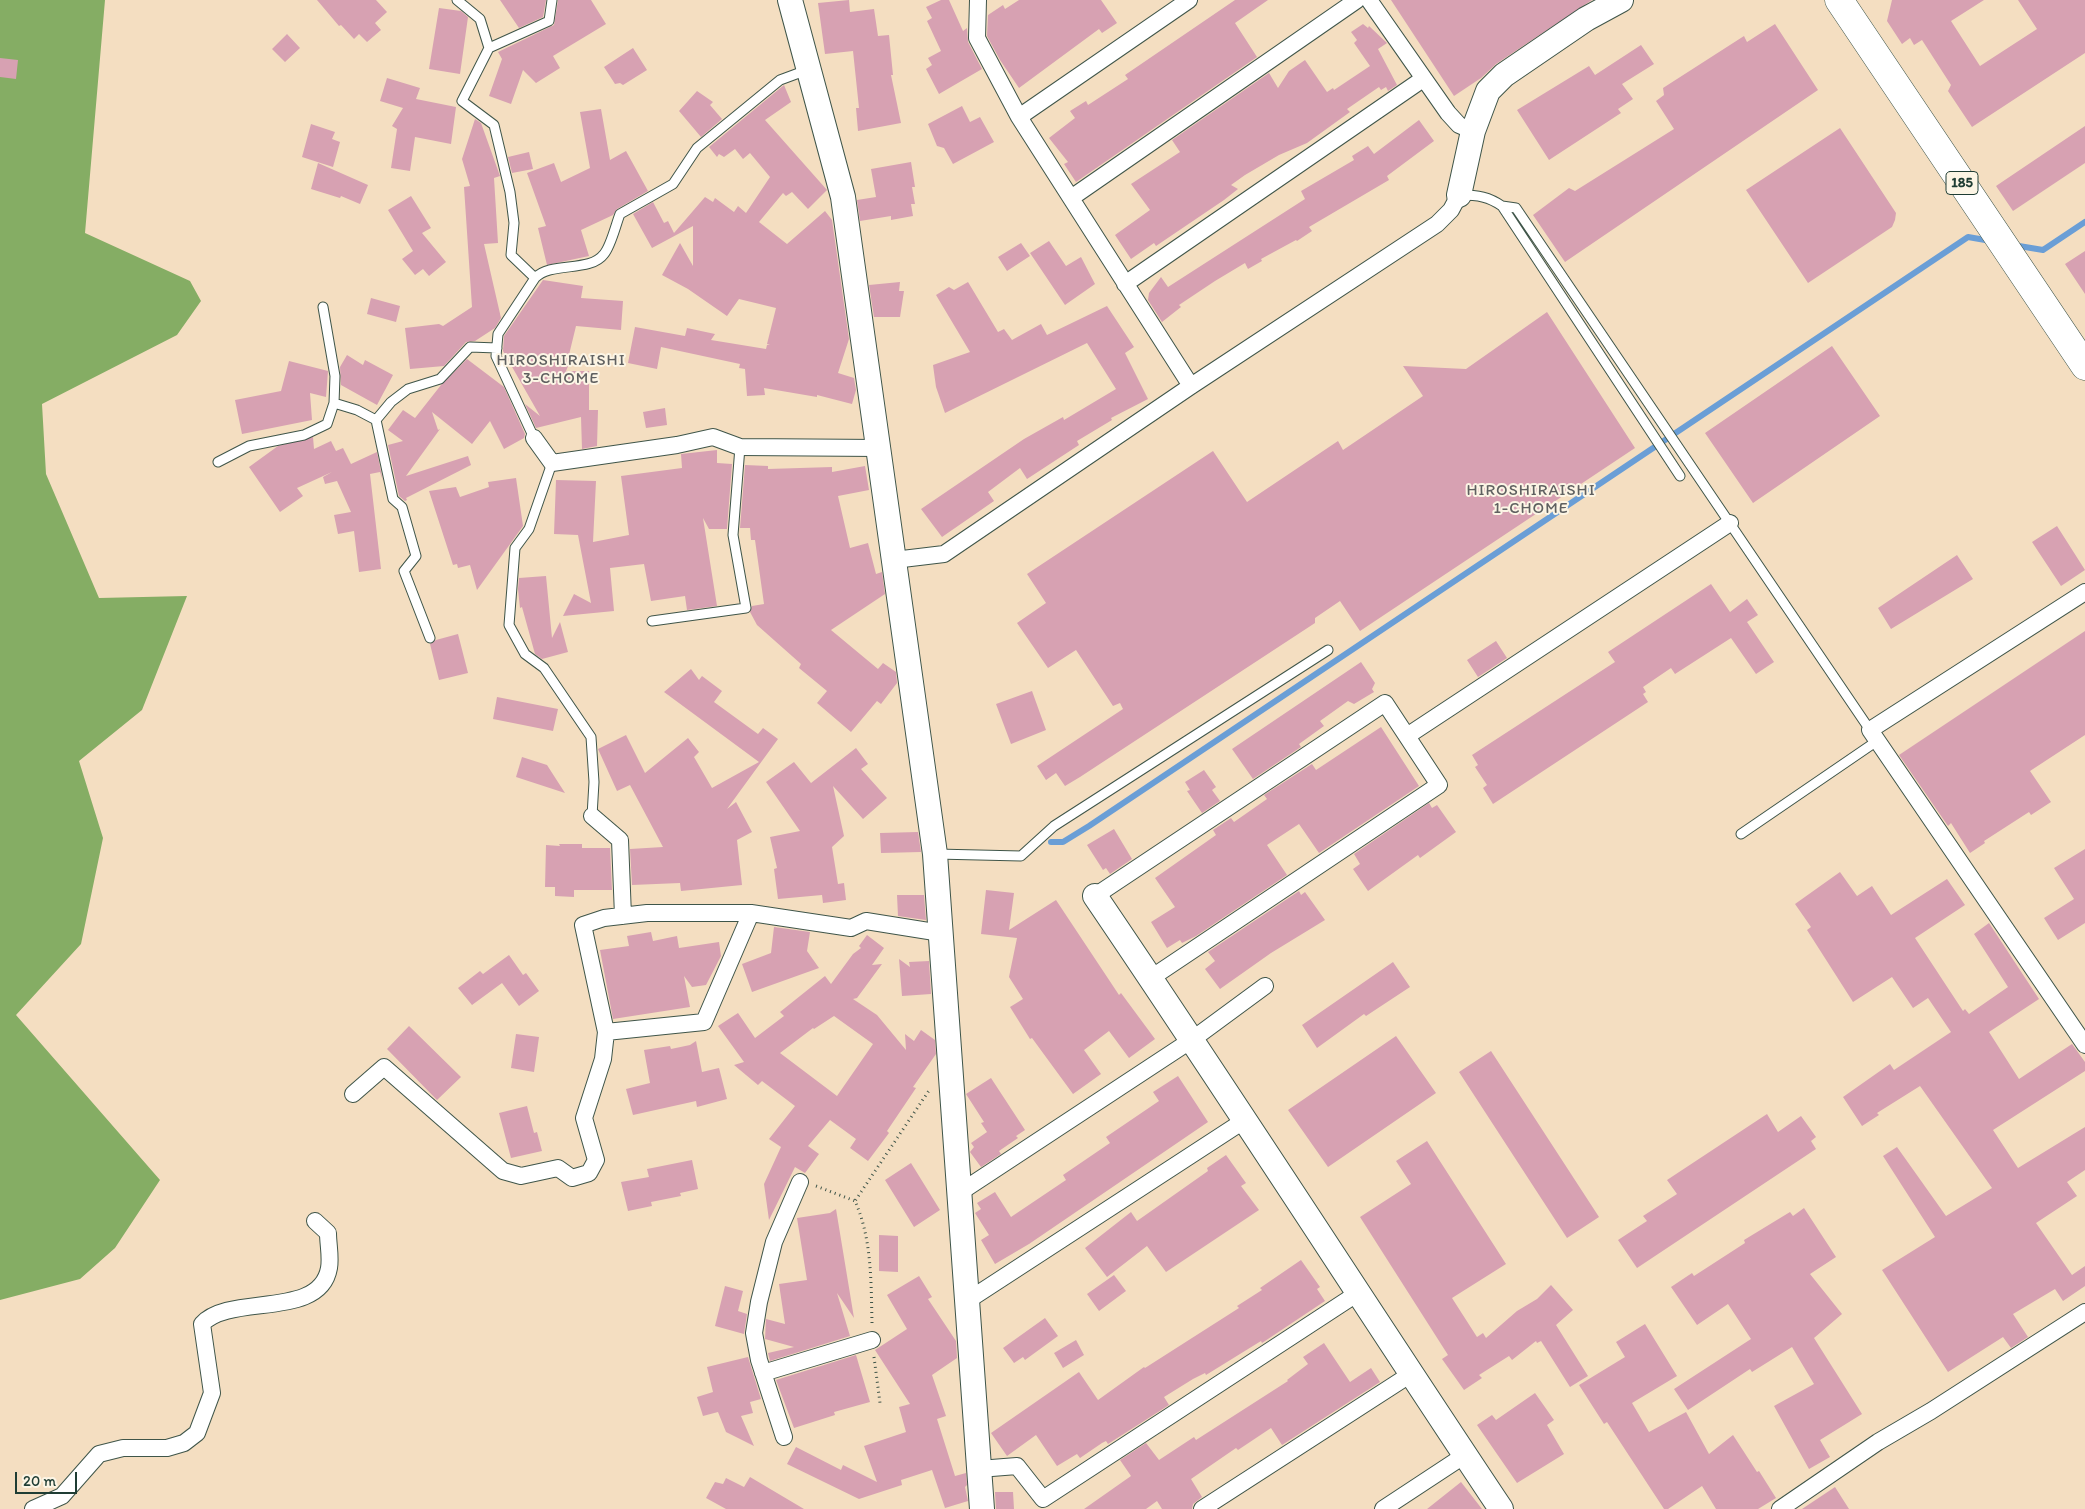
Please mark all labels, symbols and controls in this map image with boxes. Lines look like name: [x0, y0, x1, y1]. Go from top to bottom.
road number: 185: [1946, 172, 1978, 194]
district label: HIROSHIRAISHI 3-CHOME: [495, 351, 627, 389]
district label: HIROSHIRAISHI 1-CHOME: [1465, 481, 1597, 519]
scale bar: [18, 1462, 80, 1494]
text: 20 m: [23, 1472, 56, 1490]

